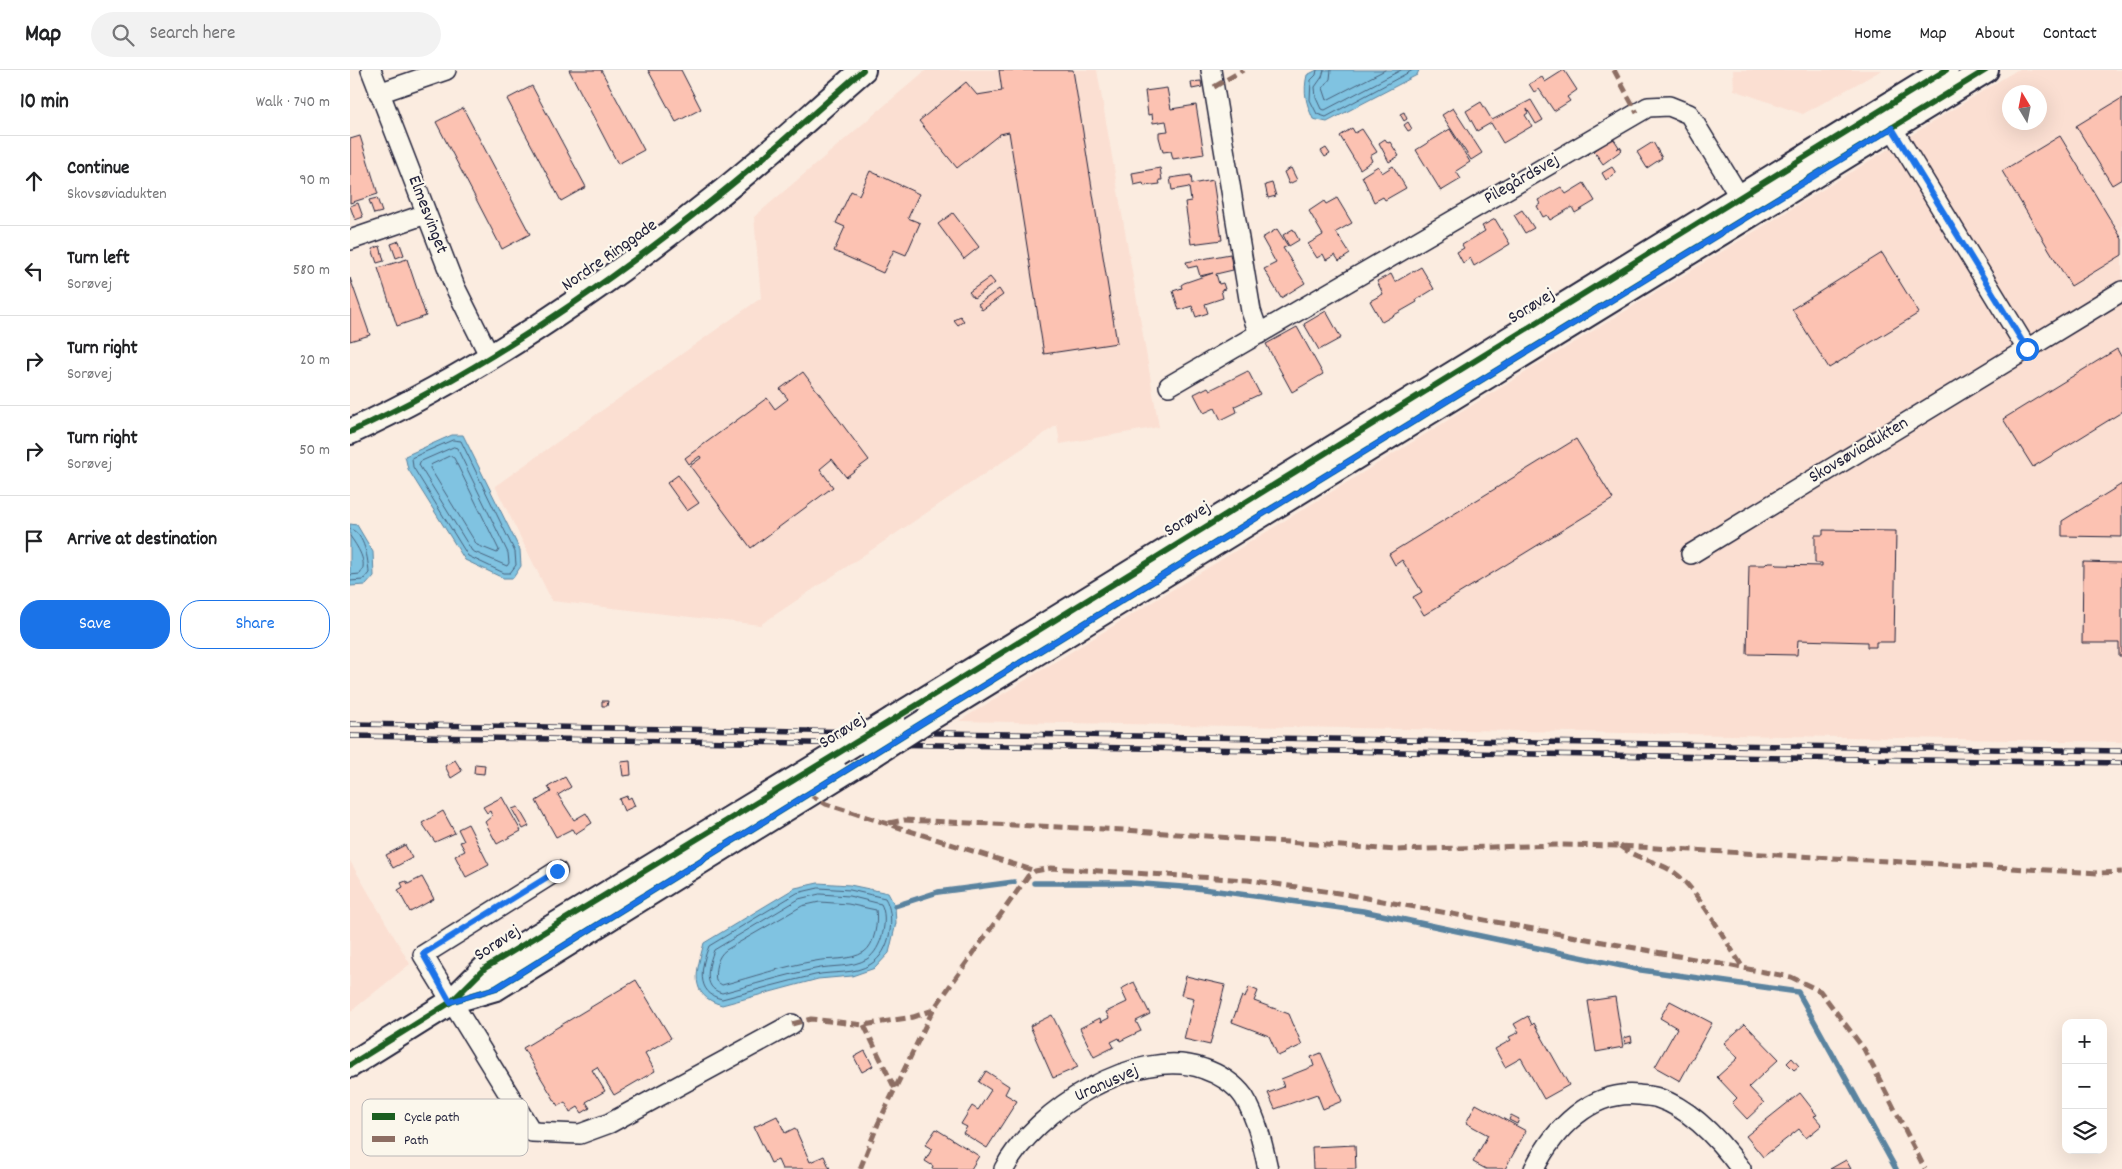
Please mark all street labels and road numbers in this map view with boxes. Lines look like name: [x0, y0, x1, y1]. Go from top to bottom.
street label: Pilegårdsvej: [1480, 148, 1564, 212]
street label: Elmesvinget: [401, 172, 453, 258]
street label: Nordre Ringgade: [557, 214, 663, 298]
street label: Sorøvej: [1504, 283, 1560, 331]
street label: Skovsøviadukten: [1805, 411, 1913, 491]
street label: Sorøvej: [1160, 496, 1216, 544]
street label: Sorøvej: [815, 708, 871, 756]
street label: Sorøvej: [470, 920, 526, 968]
street label: Uranusvej: [1071, 1059, 1143, 1109]

